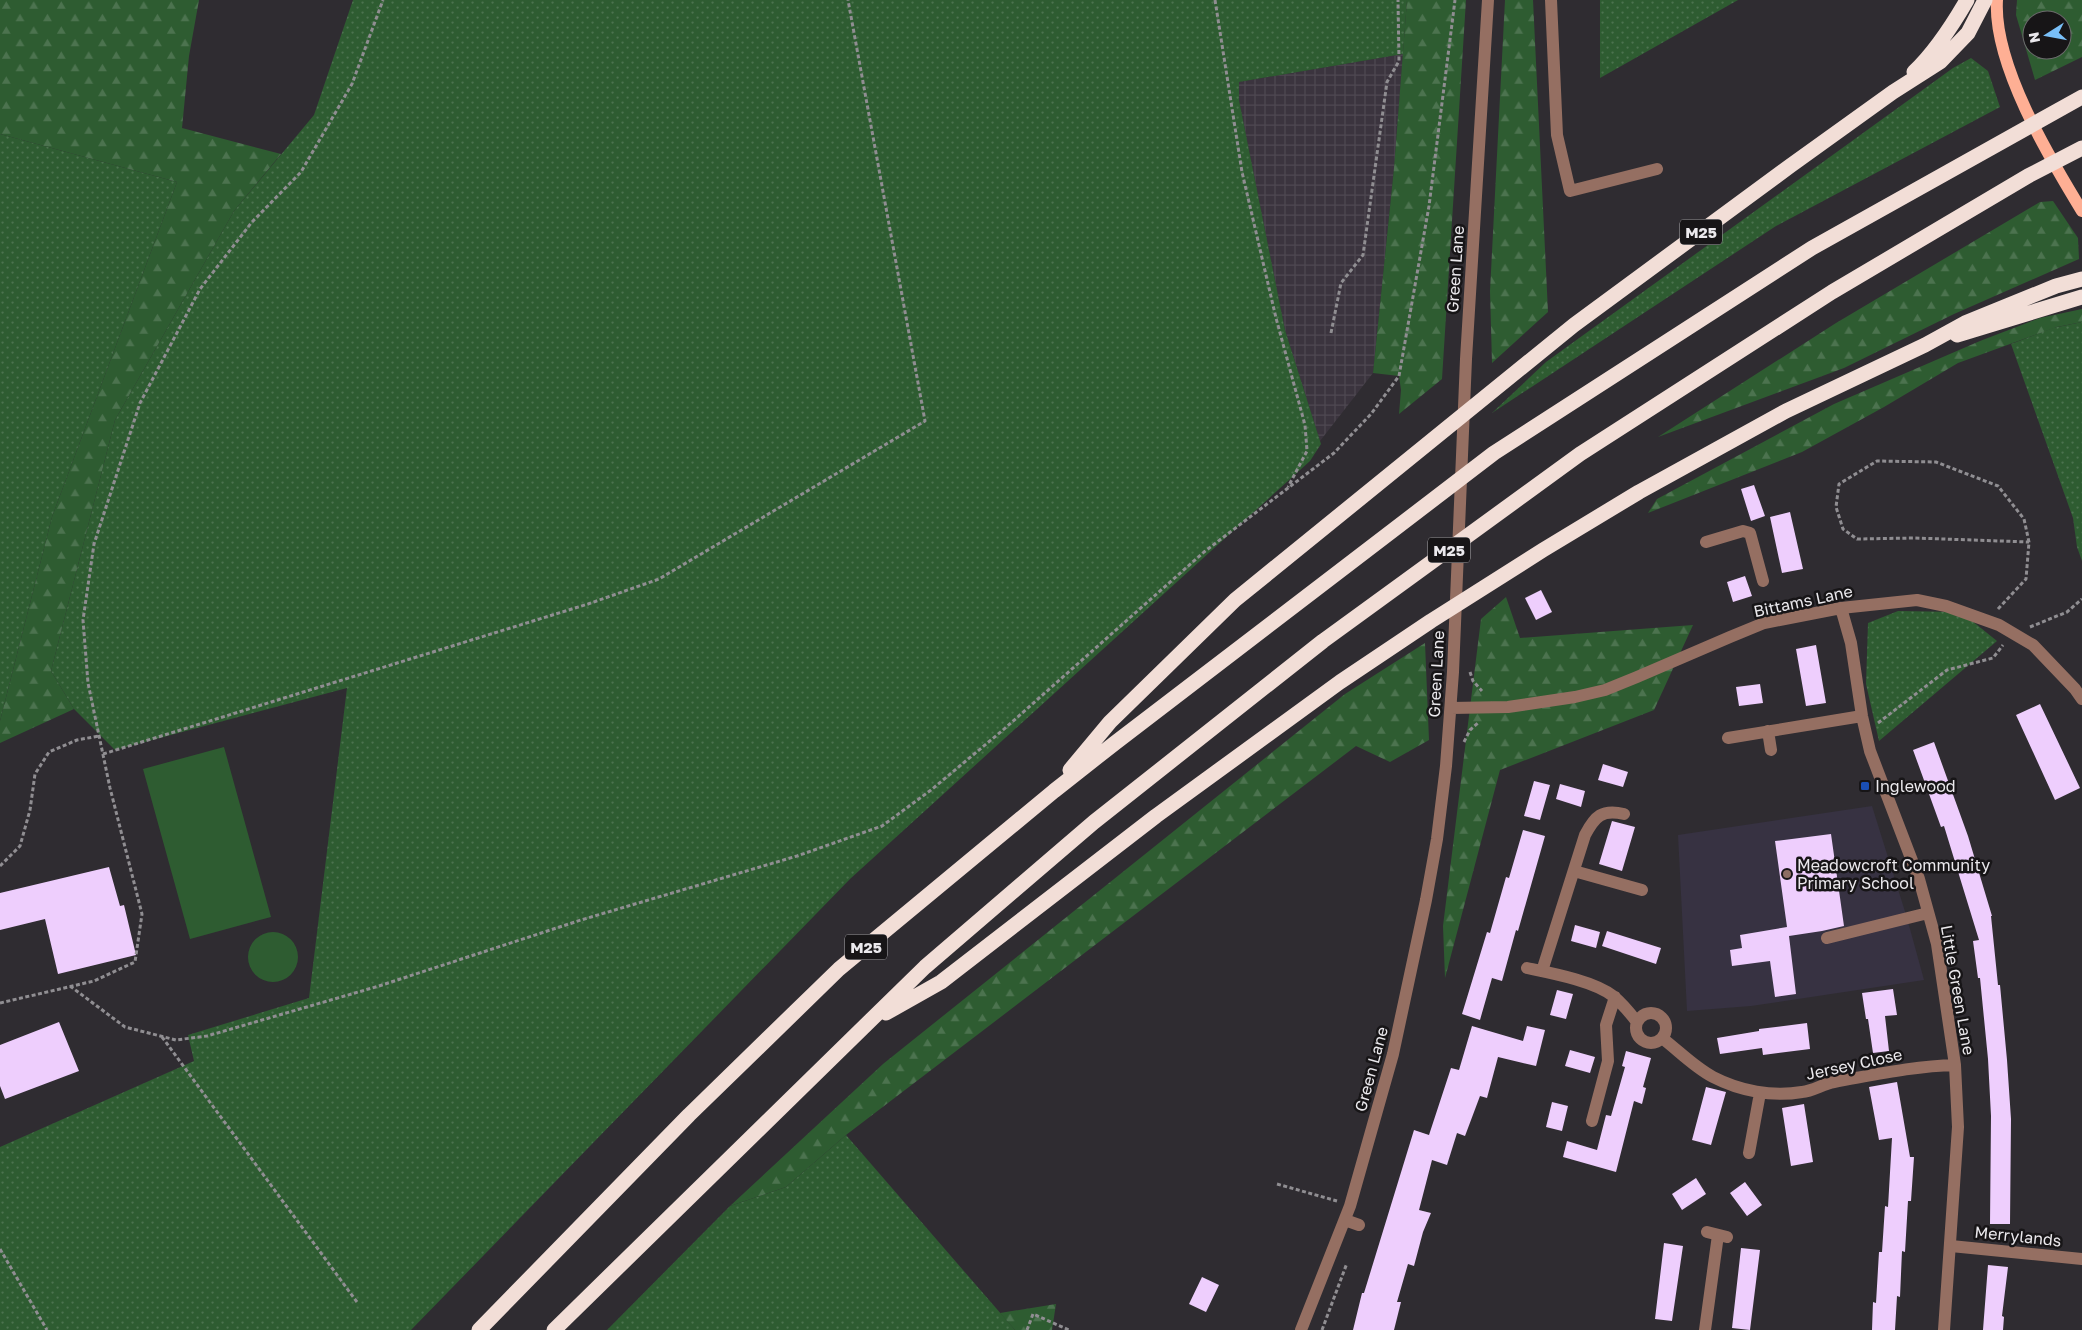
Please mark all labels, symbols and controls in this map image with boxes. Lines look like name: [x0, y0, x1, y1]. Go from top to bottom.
north arrow: [2022, 10, 2072, 60]
text: N: [2024, 31, 2043, 44]
road number: M25: [1680, 220, 1722, 244]
street label: Green Lane: [1442, 225, 1468, 313]
road number: M25: [1428, 538, 1470, 562]
street label: Bittams Lane: [1752, 581, 1854, 621]
street label: Green Lane: [1424, 630, 1448, 718]
place label: Inglewood: [1875, 776, 1956, 796]
marker: Inglewood: [1859, 780, 1871, 792]
place label: Meadowcroft Community Primary School: [1797, 855, 1990, 893]
marker: Meadowcroft Community Primary School: [1781, 868, 1793, 880]
street label: Little Green Lane: [1937, 924, 1979, 1056]
road number: M25: [845, 934, 887, 960]
street label: Green Lane: [1350, 1024, 1392, 1114]
street label: Jersey Close: [1804, 1044, 1904, 1084]
street label: Merrylands: [1974, 1221, 2062, 1251]

